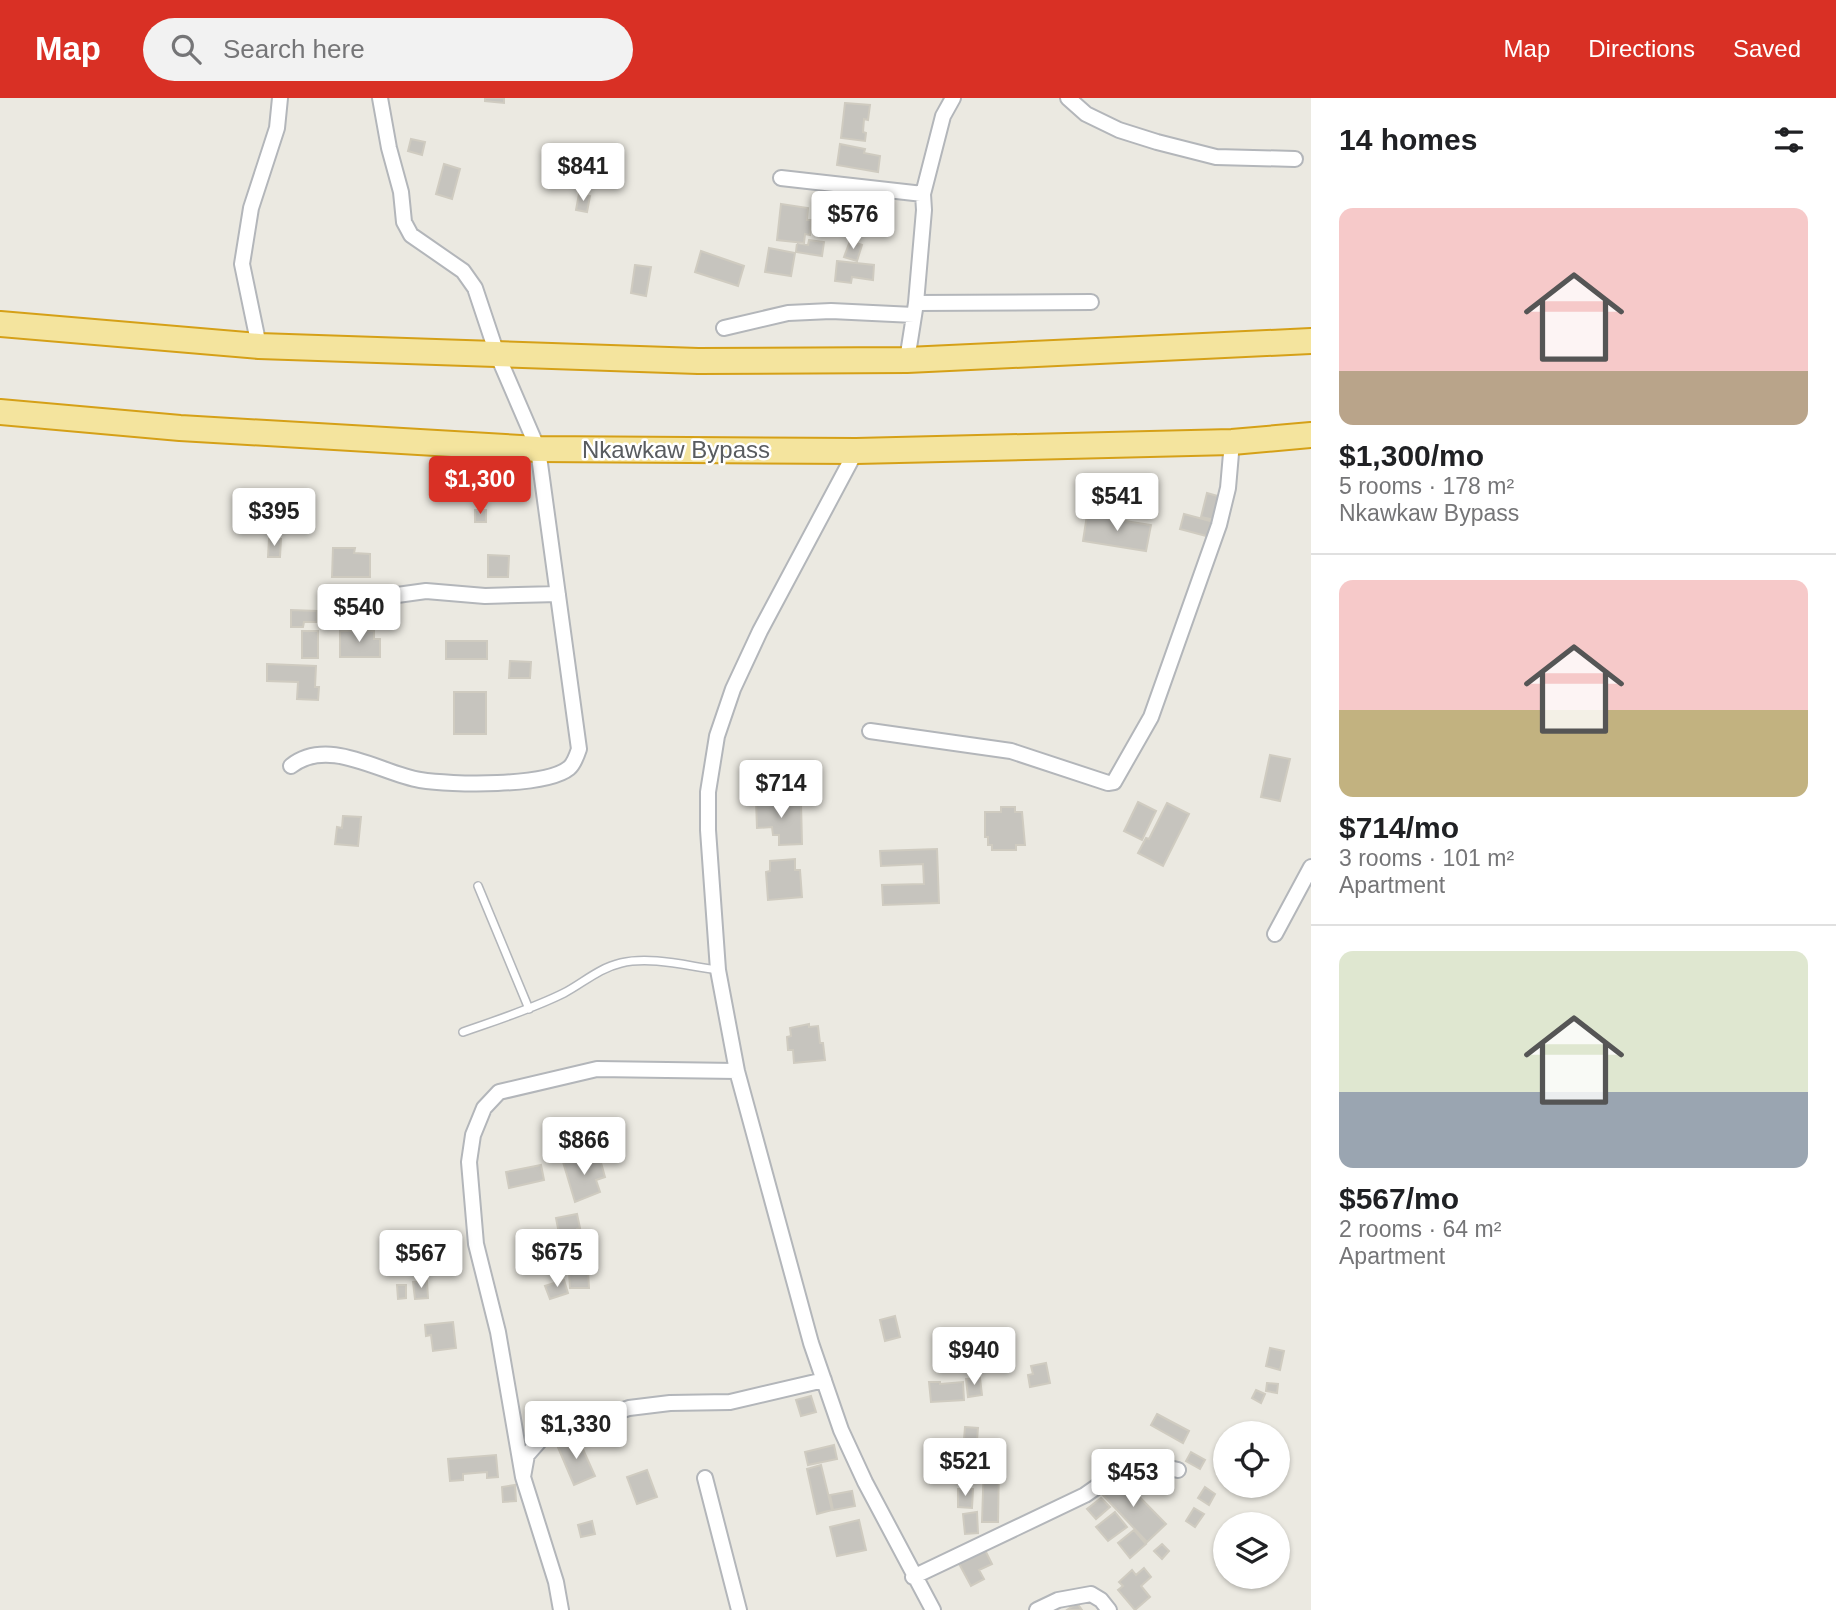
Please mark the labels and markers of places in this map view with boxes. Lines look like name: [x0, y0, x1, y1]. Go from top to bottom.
pin: $841: [542, 144, 624, 203]
pin: $576: [812, 192, 894, 251]
pin: $1,300: [423, 456, 537, 516]
pin: $541: [1076, 474, 1158, 533]
pin: $395: [233, 489, 315, 548]
pin: $540: [318, 584, 400, 644]
pin: $714: [740, 760, 822, 820]
pin: $866: [543, 1118, 625, 1177]
pin: $567: [380, 1230, 462, 1290]
pin: $675: [516, 1230, 598, 1289]
pin: $940: [933, 1328, 1015, 1387]
pin: $1,330: [519, 1402, 633, 1461]
pin: $521: [924, 1438, 1006, 1498]
pin: $453: [1092, 1450, 1174, 1509]

